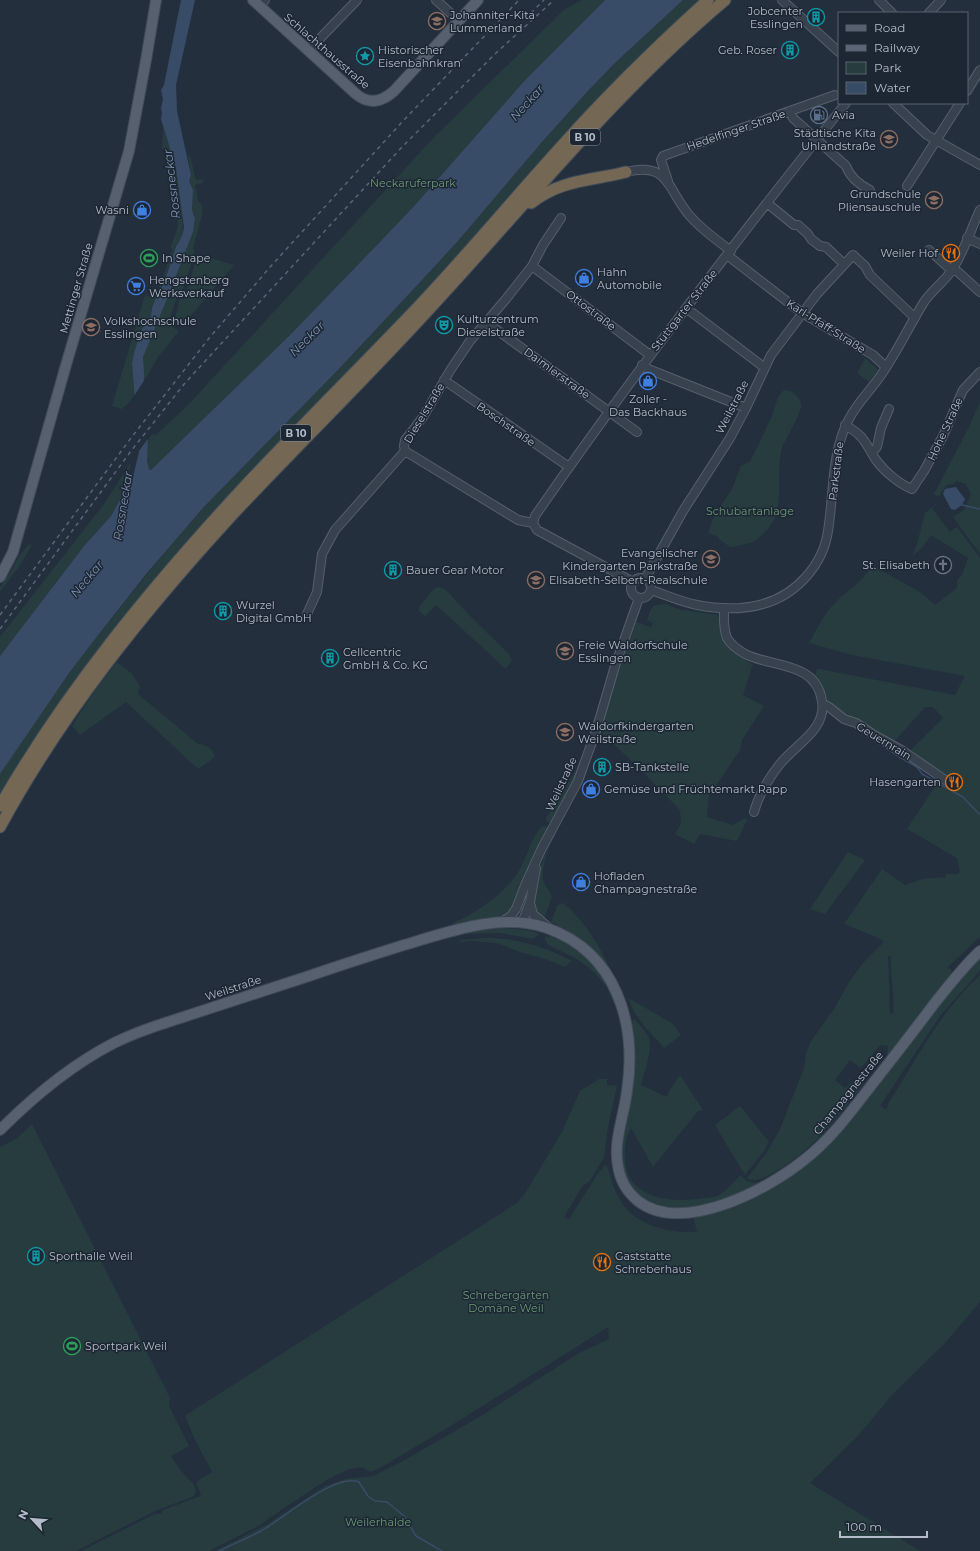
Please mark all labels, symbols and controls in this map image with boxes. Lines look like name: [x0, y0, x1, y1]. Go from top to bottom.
place label: Jobcenter Esslingen: [747, 4, 803, 31]
building icon: Jobcenter Esslingen: [806, 7, 826, 27]
place label: Johanniter-Kita Lummerland: [449, 8, 535, 35]
street label: Schlachthausstraße: [281, 10, 373, 92]
school or university icon: Johanniter-Kita Lummerland: [427, 11, 447, 31]
legend: [838, 12, 968, 104]
text: Road: [874, 20, 905, 35]
building icon: Geb. Roser: [780, 40, 800, 60]
text: Railway: [874, 40, 920, 55]
place label: Historischer Eisenbahnkran: [378, 43, 461, 70]
place label: Geb. Roser: [718, 43, 777, 57]
place icon: Historischer Eisenbahnkran: [355, 46, 375, 66]
text: Park: [874, 60, 902, 75]
text: Water: [874, 80, 911, 95]
water label: Neckar: [507, 81, 547, 124]
fuel station icon: Avia: [809, 105, 829, 125]
street label: Hedelfinger Straße: [685, 106, 788, 154]
place label: Avia: [832, 108, 855, 122]
place label: Städtische Kita Uhlandstraße: [794, 126, 876, 153]
road number: B 10: [570, 129, 600, 145]
school or university icon: Städtische Kita Uhlandstraße: [879, 129, 899, 149]
water label: Rossneckar: [160, 148, 183, 220]
park label: Neckaruferpark: [370, 176, 456, 190]
place label: Grundschule Pliensauschule: [838, 187, 921, 214]
school or university icon: Grundschule Pliensauschule: [924, 190, 944, 210]
shop icon: Wasni: [132, 200, 152, 220]
place label: Wasni: [95, 203, 129, 217]
street label: Mettinger Straße: [56, 241, 96, 335]
restaurant icon: Weiler Hof: [941, 243, 961, 263]
place label: Weiler Hof: [880, 246, 939, 260]
sports icon: In Shape: [139, 248, 159, 268]
place label: In Shape: [162, 251, 211, 265]
place label: Hahn Automobile: [597, 265, 662, 292]
street label: Stuttgarter Straße: [648, 266, 720, 354]
shop icon: Hahn Automobile: [574, 268, 594, 288]
place label: Hengstenberg Werksverkauf: [149, 273, 229, 300]
supermarket icon: Hengstenberg Werksverkauf: [126, 276, 146, 296]
street label: Ottostraße: [563, 287, 619, 334]
street label: Karl-Pfaff-Straße: [784, 296, 868, 356]
place label: Kulturzentrum Dieselstraße: [457, 312, 539, 339]
place label: Volkshochschule Esslingen: [104, 314, 197, 341]
theatre icon: Kulturzentrum Dieselstraße: [434, 315, 454, 335]
school or university icon: Volkshochschule Esslingen: [81, 317, 101, 337]
water label: Neckar: [286, 318, 327, 359]
street label: Daimlerstraße: [521, 344, 593, 402]
shop icon: Zoller - Das Backhaus: [638, 371, 658, 391]
street label: Weilstraße: [712, 377, 752, 436]
street label: Dieselstraße: [401, 380, 448, 446]
place label: Zoller - Das Backhaus: [609, 392, 688, 419]
street label: Hohe Straße: [924, 395, 966, 463]
street label: Boschstraße: [474, 399, 538, 450]
road number: B 10: [281, 425, 311, 441]
street label: Parkstraße: [825, 440, 847, 501]
water label: Rossneckar: [110, 470, 135, 542]
park label: Schubartanlage: [706, 504, 794, 518]
place label: Evangelischer Kindergarten Parkstraße: [562, 546, 698, 573]
school or university icon: Evangelischer Kindergarten Parkstraße: [701, 549, 721, 569]
church icon: St. Elisabeth: [933, 555, 953, 575]
water label: Neckar: [67, 557, 106, 600]
place label: St. Elisabeth: [862, 558, 930, 572]
building icon: Bauer Gear Motor: [383, 560, 403, 580]
place label: Bauer Gear Motor: [406, 563, 504, 577]
school or university icon: Elisabeth-Selbert-Realschule: [526, 570, 546, 590]
place label: Elisabeth-Selbert-Realschule: [549, 573, 708, 587]
place label: Wurzel Digital GmbH: [236, 598, 312, 625]
building icon: Wurzel Digital GmbH: [213, 601, 233, 621]
place label: Freie Waldorfschule Esslingen: [578, 638, 688, 665]
school or university icon: Freie Waldorfschule Esslingen: [555, 641, 575, 661]
place label: Cellcentric GmbH & Co. KG: [343, 645, 428, 672]
building icon: Cellcentric GmbH & Co. KG: [320, 648, 340, 668]
place label: Waldorfkindergarten Weilstraße: [578, 719, 694, 746]
street label: Geuernrain: [854, 719, 914, 763]
school or university icon: Waldorfkindergarten Weilstraße: [555, 722, 575, 742]
street label: Weilstraße: [542, 754, 580, 813]
building icon: SB-Tankstelle: [592, 757, 612, 777]
place label: SB-Tankstelle: [615, 760, 689, 774]
restaurant icon: Hasengarten: [944, 772, 964, 792]
place label: Hasengarten: [869, 775, 941, 789]
shop icon: Gemüse und Früchtemarkt Rapp: [581, 779, 601, 799]
place label: Gemüse und Früchtemarkt Rapp: [604, 782, 787, 796]
place label: Hofladen Champagnestraße: [594, 869, 698, 896]
shop icon: Hofladen Champagnestraße: [571, 872, 591, 892]
street label: Weilstraße: [203, 972, 263, 1004]
street label: Champagnestraße: [810, 1048, 886, 1138]
building icon: Sporthalle Weil: [26, 1246, 46, 1266]
place label: Sporthalle Weil: [49, 1249, 133, 1263]
place label: Gaststatte Schreberhaus: [615, 1249, 692, 1276]
restaurant icon: Gaststatte Schreberhaus: [592, 1252, 612, 1272]
park label: Schrebergärten Domäne Weil: [463, 1288, 549, 1315]
sports icon: Sportpark Weil: [62, 1336, 82, 1356]
place label: Sportpark Weil: [85, 1339, 167, 1353]
north arrow: [12, 1499, 52, 1539]
text: N: [15, 1508, 31, 1522]
scale bar: [840, 1513, 927, 1539]
park label: Weilerhalde: [345, 1515, 411, 1529]
text: 100 m: [846, 1519, 882, 1534]

